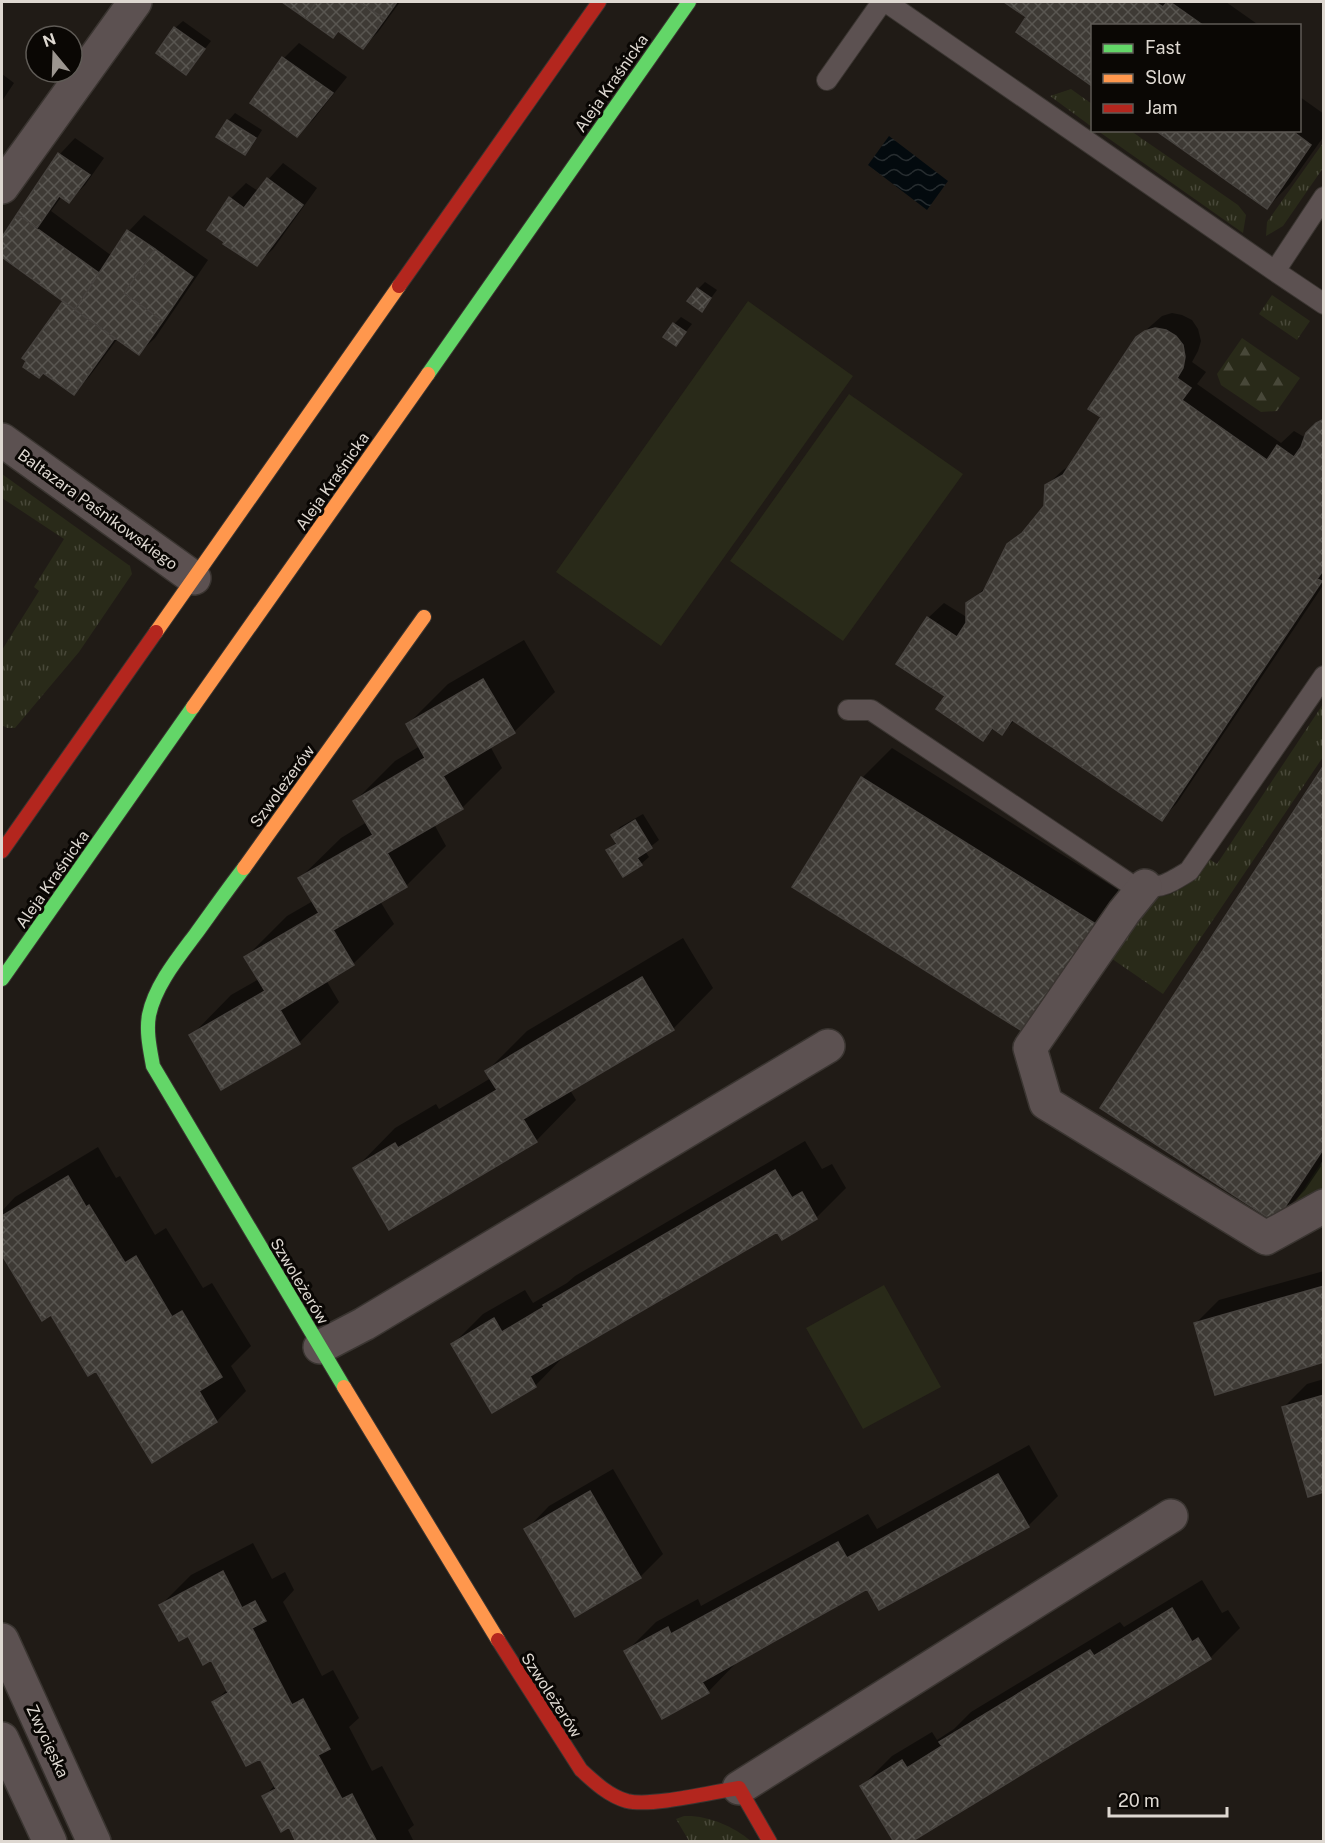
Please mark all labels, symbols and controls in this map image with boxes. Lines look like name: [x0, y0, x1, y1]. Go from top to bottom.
north arrow: [24, 24, 84, 84]
legend: [1091, 24, 1301, 132]
text: N: [40, 29, 58, 51]
street label: Aleja Kraśnicka: [571, 31, 652, 136]
text: Fast: [1145, 37, 1181, 58]
text: Slow: [1145, 67, 1186, 88]
text: Jam: [1145, 97, 1178, 118]
street label: Aleja Kraśnicka: [292, 429, 373, 534]
street label: Baltazara Paśnikowskiego: [14, 445, 181, 574]
street label: Szwoleżerów: [246, 741, 319, 831]
street label: Aleja Kraśnicka: [12, 827, 93, 932]
street label: Szwoleżerów: [266, 1235, 333, 1328]
street label: Szwoleżerów: [517, 1649, 586, 1742]
street label: Zwycięska: [22, 1702, 73, 1781]
scale bar: [1109, 1780, 1228, 1818]
text: 20 m: [1118, 1790, 1160, 1811]

